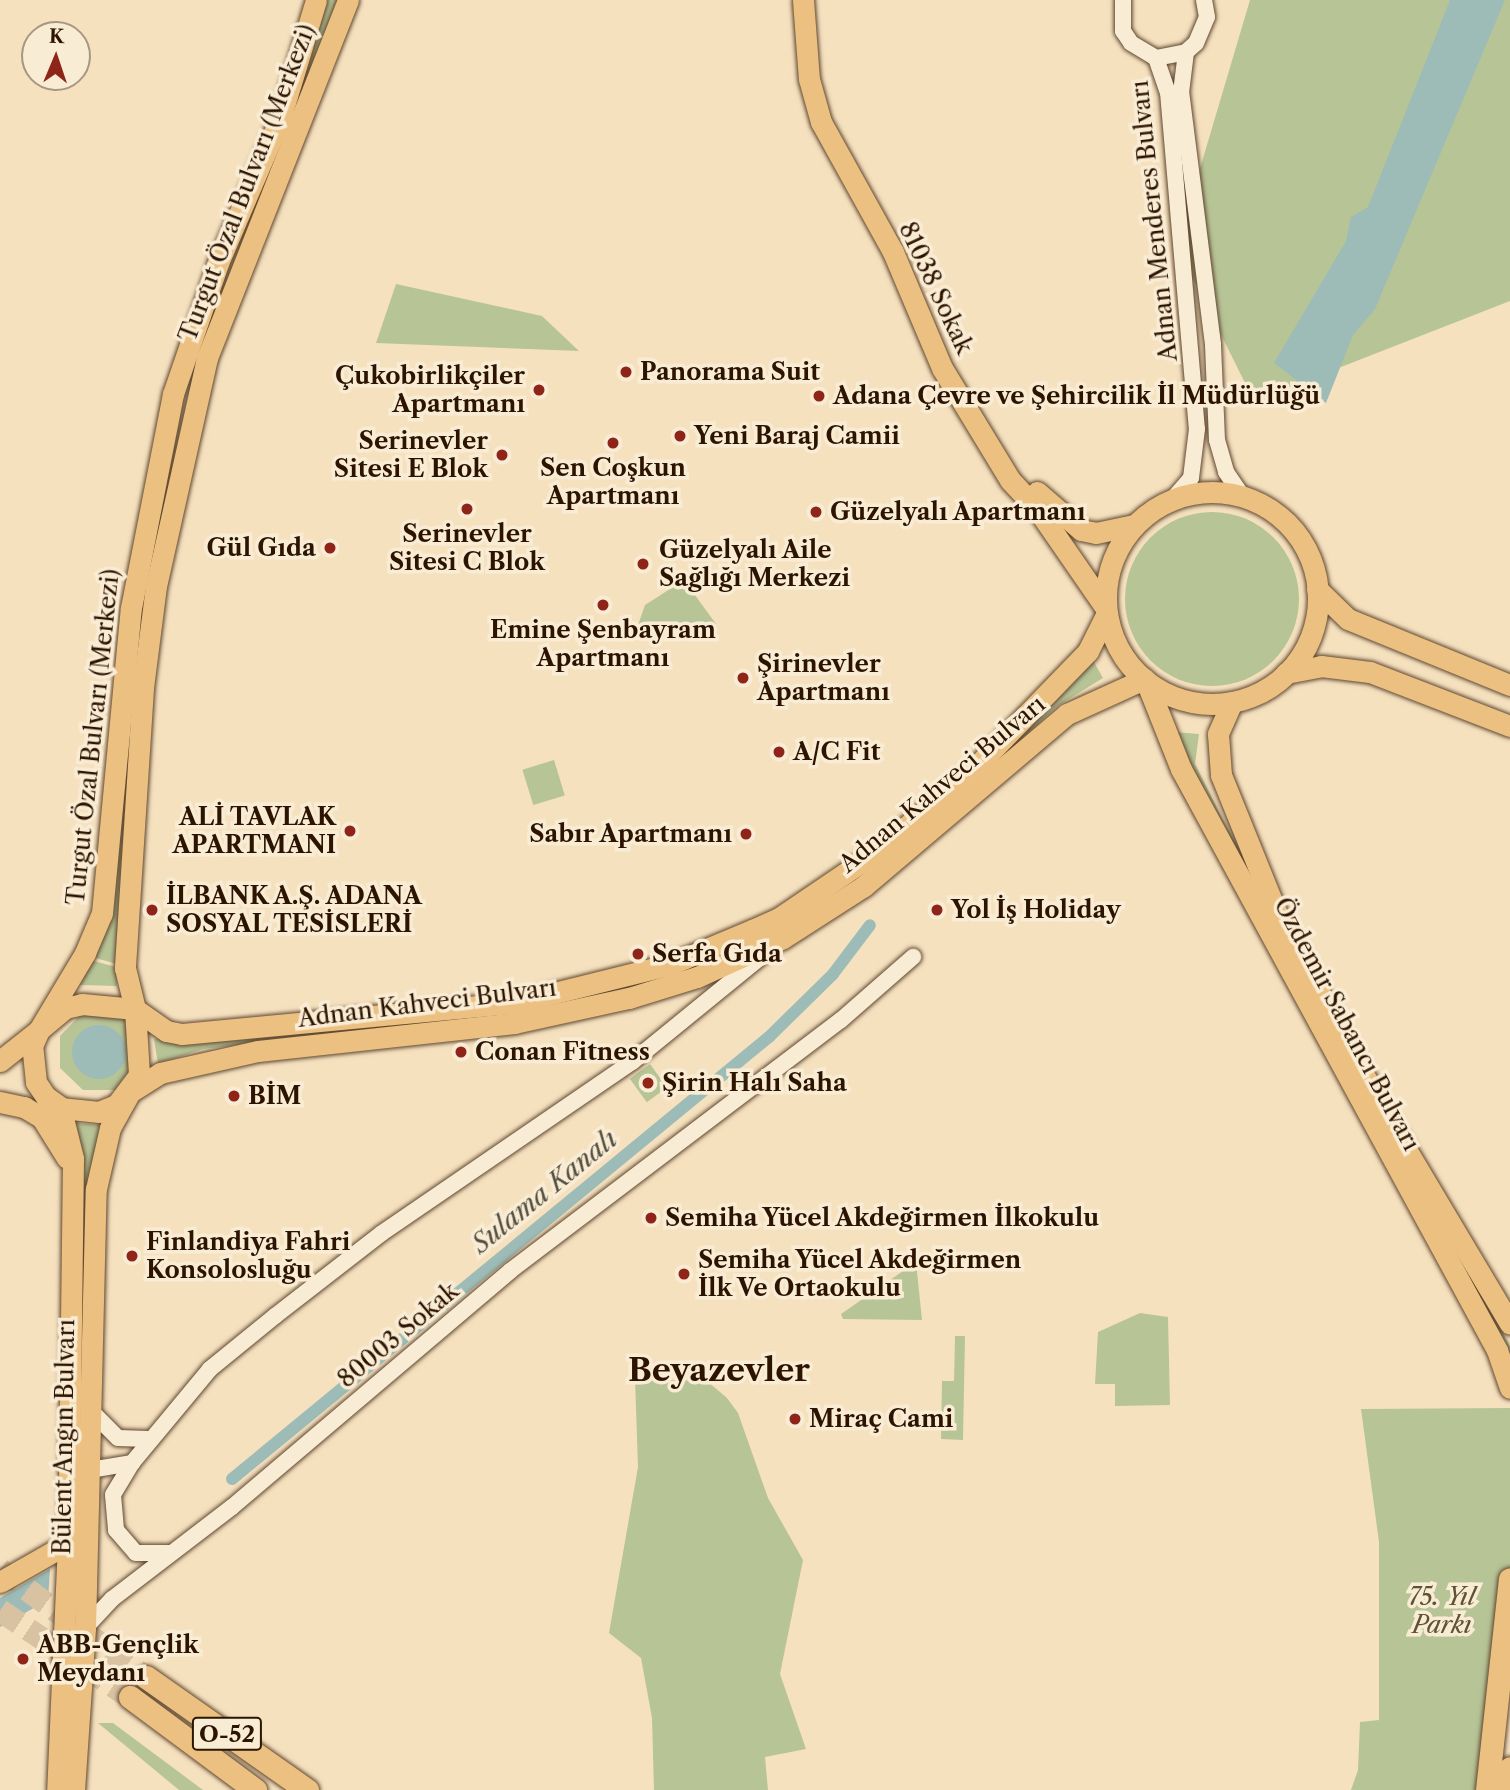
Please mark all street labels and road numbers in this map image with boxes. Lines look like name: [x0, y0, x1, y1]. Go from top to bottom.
street label: Turgut Özal Bulvarı (Merkezi): [173, 20, 321, 346]
street label: Adnan Menderes Bulvarı: [1125, 79, 1183, 363]
street label: 81038 Sokak: [893, 217, 979, 359]
street label: Turgut Özal Bulvarı (Merkezi): [61, 568, 125, 906]
street label: Adnan Kahveci Bulvarı: [833, 689, 1051, 879]
street label: Özdemir Sabancı Bulvarı: [1268, 892, 1426, 1156]
street label: Adnan Kahveci Bulvarı: [296, 973, 558, 1033]
street label: 80003 Sokak: [332, 1276, 464, 1394]
street label: Bülent Angın Bulvarı: [48, 1318, 80, 1556]
road number: O-52: [190, 1714, 264, 1754]

